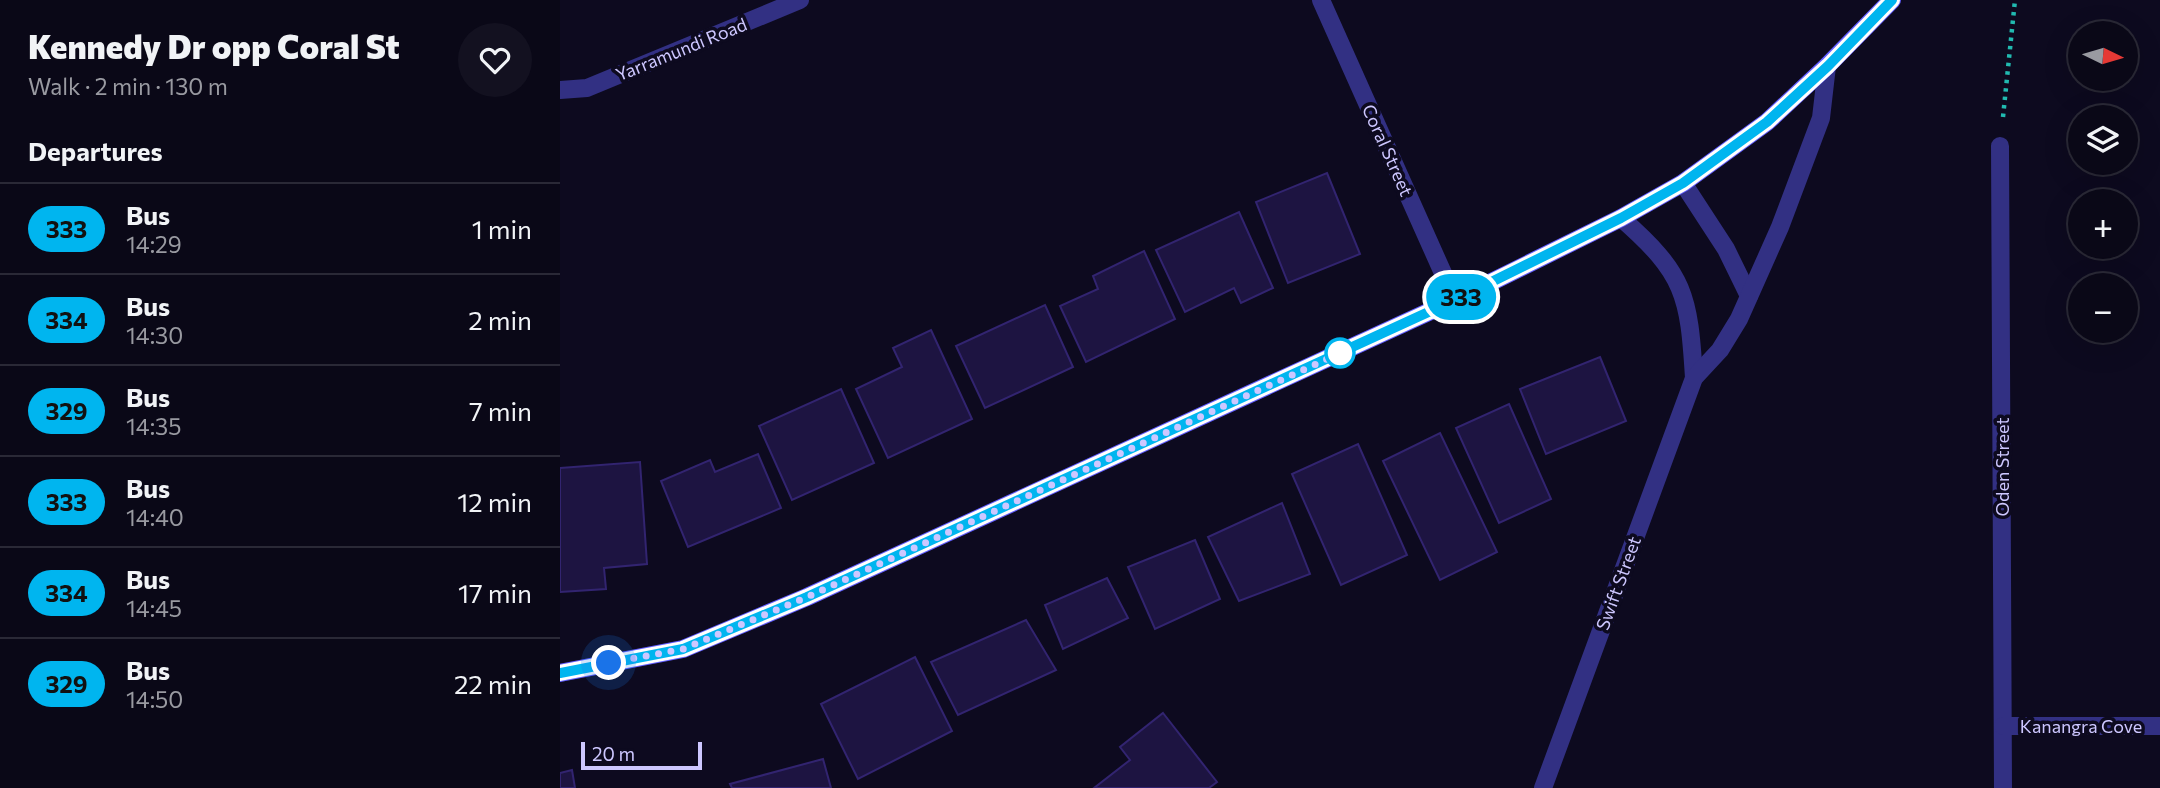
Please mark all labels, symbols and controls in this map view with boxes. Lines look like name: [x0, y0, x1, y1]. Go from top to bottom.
street label: Yarramundi Road: [612, 13, 750, 85]
north arrow: [2068, 21, 2138, 91]
map controls: [2068, 21, 2138, 343]
button: heart: [458, 23, 532, 97]
text: Kennedy Dr opp Coral St: [28, 25, 400, 66]
text: Walk · 2 min · 130 m: [28, 72, 228, 100]
street label: Coral Street: [1358, 101, 1418, 199]
button: layers: [2068, 105, 2138, 175]
text: Departures: [28, 135, 163, 166]
button: +: [2068, 189, 2138, 259]
text: Bus: [126, 199, 170, 230]
text: 1 min: [472, 213, 532, 244]
text: 333: [46, 214, 87, 243]
text: 14:29: [126, 230, 182, 258]
button: −: [2068, 273, 2138, 343]
line badge: 333: [1421, 274, 1501, 320]
text: 333: [1440, 282, 1482, 311]
text: Bus: [126, 290, 170, 321]
text: 2 min: [468, 304, 532, 335]
text: 334: [45, 305, 88, 334]
text: 14:30: [126, 321, 183, 349]
unlabelled marker: [1325, 338, 1355, 368]
text: Bus: [126, 381, 170, 412]
text: 7 min: [469, 395, 532, 426]
text: 329: [45, 396, 88, 425]
text: 14:35: [126, 412, 181, 440]
street label: Oden Street: [1991, 417, 2013, 517]
text: Bus: [126, 472, 170, 503]
text: 12 min: [457, 486, 532, 517]
text: 333: [46, 487, 87, 516]
text: 14:40: [126, 503, 184, 531]
street label: Swift Street: [1591, 533, 1645, 633]
text: Bus: [126, 563, 170, 594]
text: 17 min: [458, 577, 532, 608]
text: 334: [45, 578, 88, 607]
text: 14:45: [126, 594, 182, 622]
your location: [591, 645, 626, 680]
text: Bus: [126, 654, 170, 685]
text: 22 min: [454, 668, 532, 699]
text: 329: [45, 669, 88, 698]
text: 14:50: [126, 685, 183, 713]
street label: Kanangra Cove: [2020, 715, 2142, 737]
scale bar: [581, 739, 702, 771]
text: 20 m: [592, 742, 635, 765]

